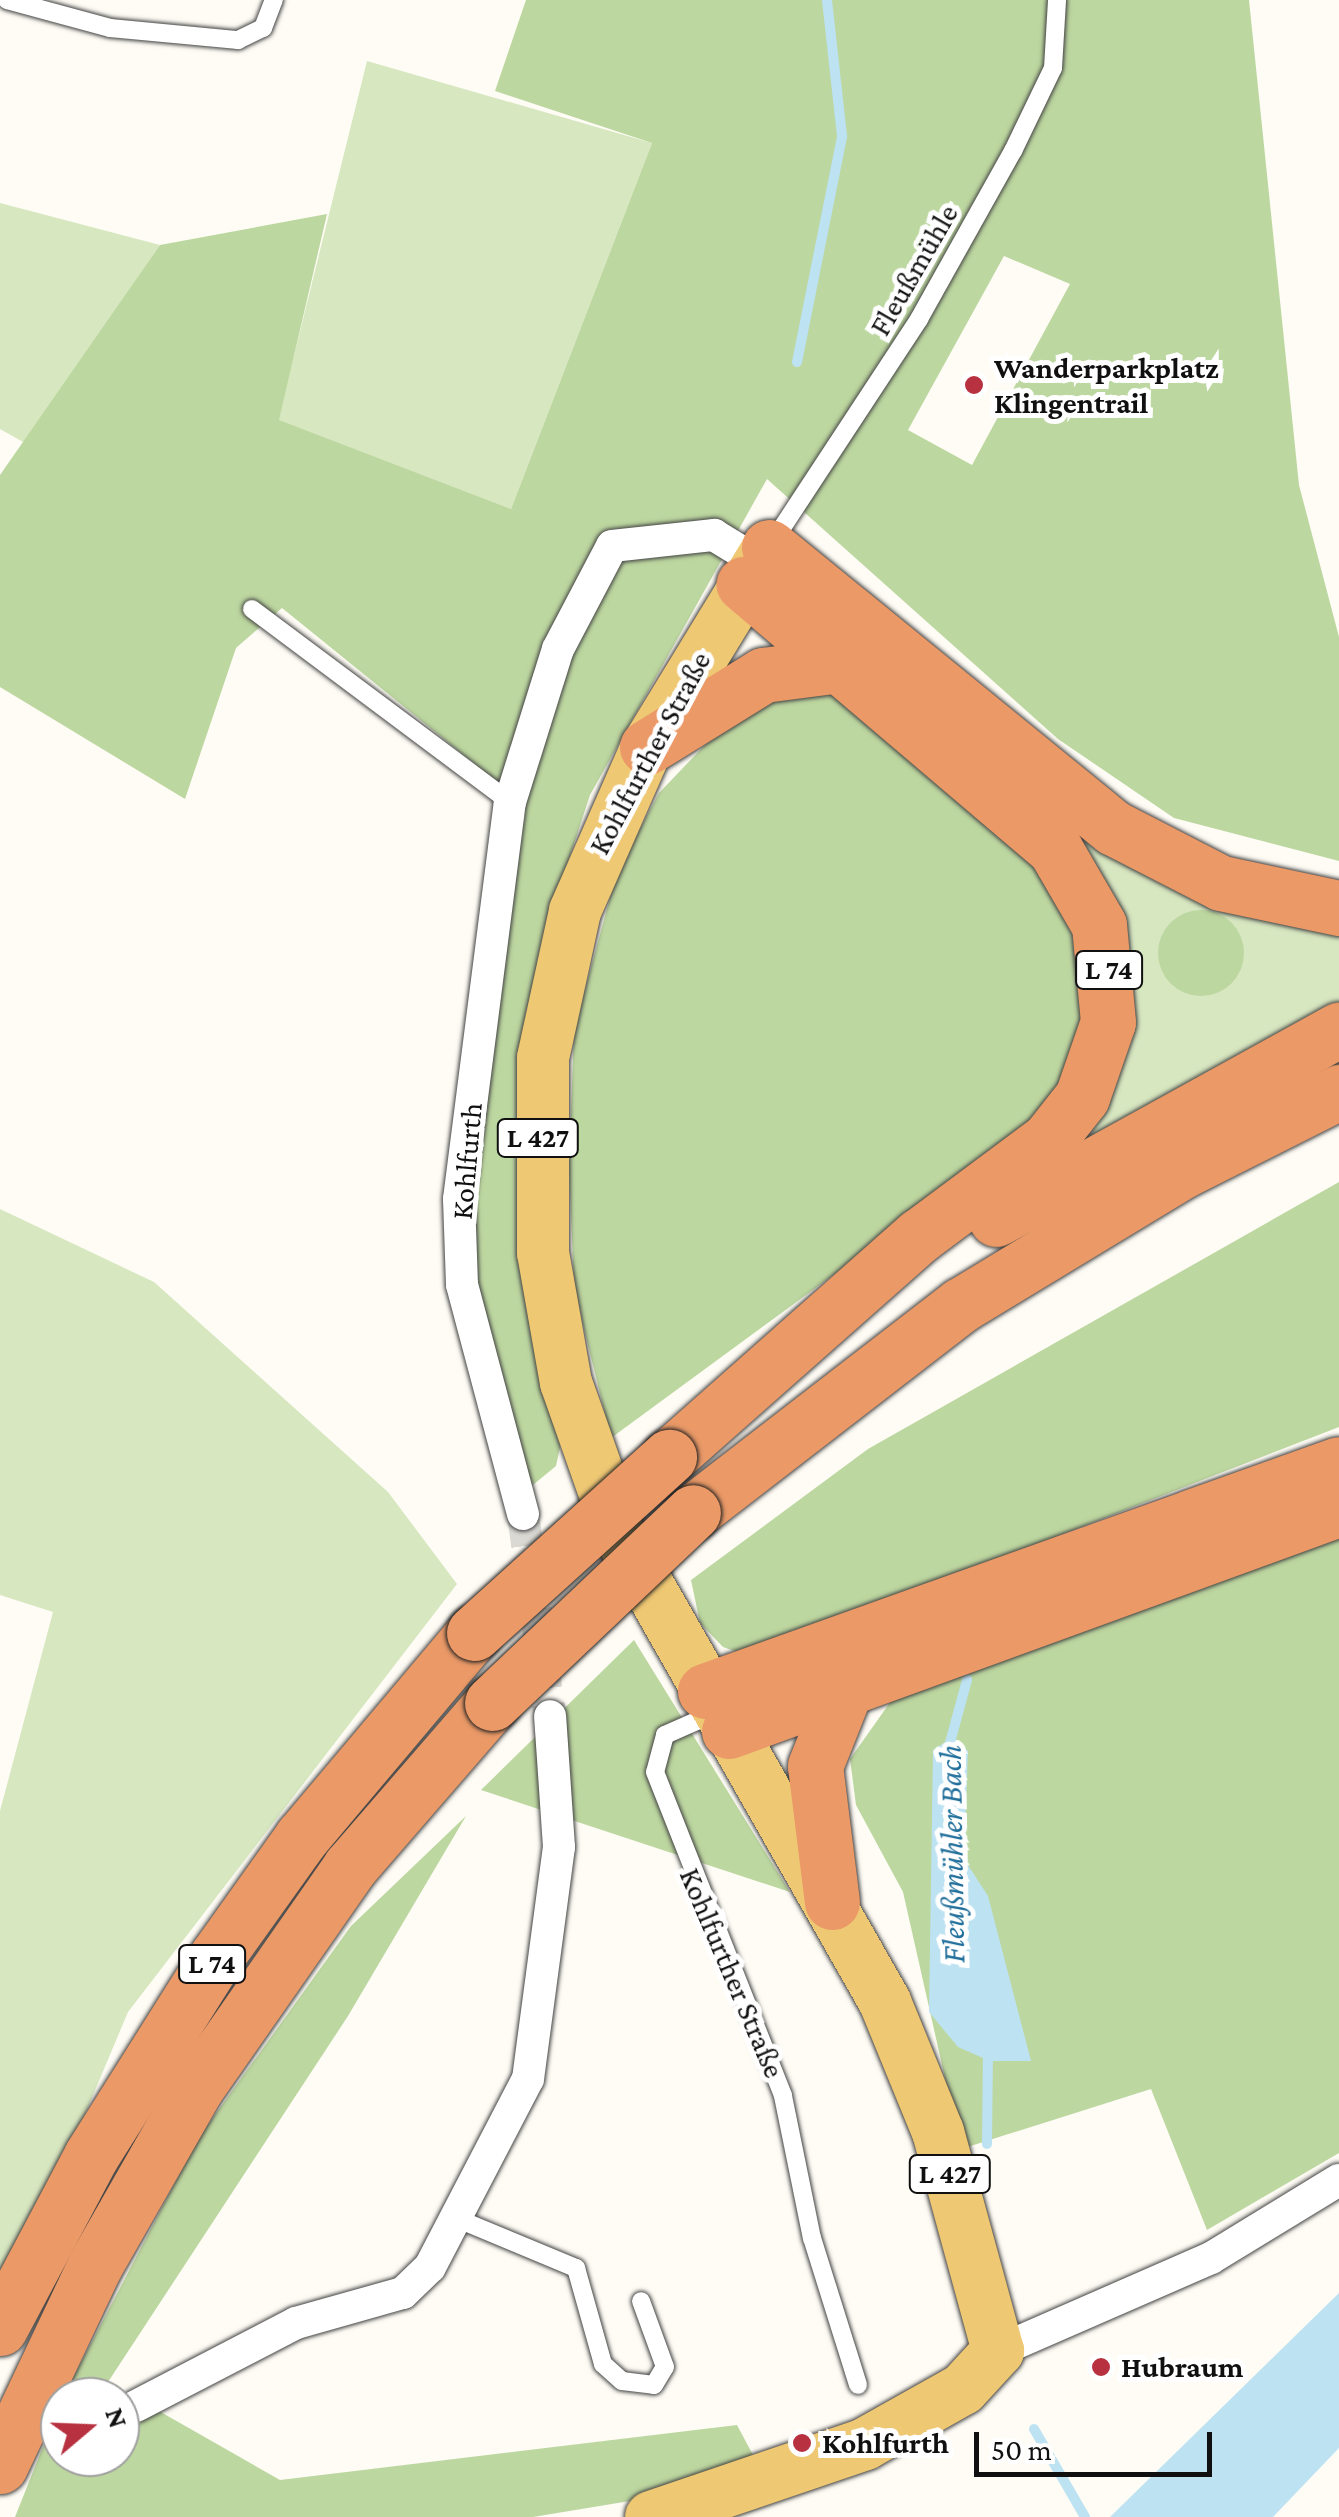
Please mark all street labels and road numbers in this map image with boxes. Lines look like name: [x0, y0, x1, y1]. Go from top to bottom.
street label: Fleußmühle: [862, 198, 966, 342]
street label: Kohlfurther Straße: [581, 645, 719, 861]
road number: L 74: [1074, 947, 1144, 993]
street label: Kohlfurth: [444, 1101, 490, 1221]
road number: L 427: [496, 1115, 580, 1161]
street label: Kohlfurther Straße: [672, 1863, 792, 2083]
road number: L 74: [177, 1941, 247, 1987]
road number: L 427: [908, 2151, 992, 2197]

